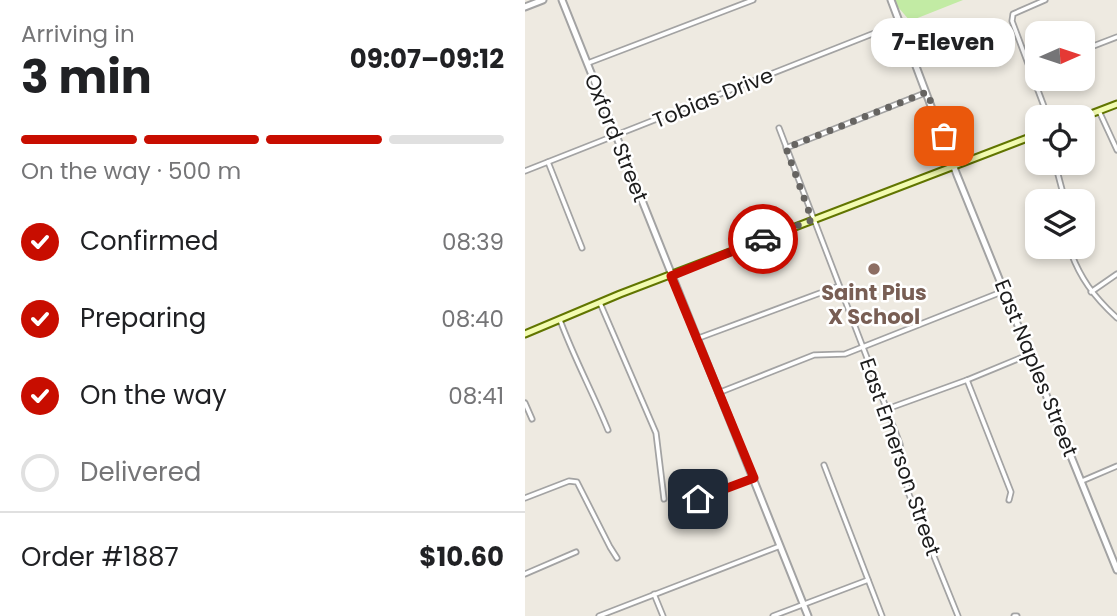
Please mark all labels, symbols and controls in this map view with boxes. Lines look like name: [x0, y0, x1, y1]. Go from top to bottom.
callout: 7-Eleven: [872, 17, 1016, 66]
text: Arriving in: [21, 18, 135, 50]
north arrow: [1025, 21, 1095, 91]
map controls: [1025, 21, 1095, 259]
text: 7-Eleven: [891, 26, 995, 58]
text: 09:07–09:12: [350, 41, 504, 77]
text: 3 min: [21, 45, 152, 109]
street label: Tobias Drive: [648, 60, 777, 135]
street label: Oxford Street: [578, 69, 655, 206]
button: locate: [1025, 105, 1095, 175]
pin: [914, 106, 974, 166]
icon: bag: [925, 117, 963, 155]
text: On the way · 500 m: [21, 155, 241, 187]
button: layers: [1025, 189, 1095, 259]
courier: [728, 204, 798, 274]
icon: car: [744, 220, 782, 258]
icon: check: [21, 223, 59, 261]
text: Confirmed: [80, 223, 218, 259]
text: 08:39: [442, 226, 504, 258]
marker: Saint Pius X School: [866, 261, 882, 277]
street label: East Naples Street: [988, 275, 1085, 461]
place label: Saint Pius X School: [821, 278, 927, 331]
icon: check: [21, 300, 59, 338]
text: Preparing: [80, 300, 206, 336]
text: 08:40: [441, 303, 504, 335]
street label: East Emerson Street: [853, 354, 948, 560]
icon: check: [21, 377, 59, 415]
text: On the way: [80, 377, 227, 413]
text: 08:41: [448, 380, 504, 412]
text: Delivered: [80, 454, 201, 490]
pin: [668, 469, 728, 529]
icon: home: [679, 480, 717, 518]
text: Order #1887: [21, 539, 179, 575]
text: $10.60: [419, 539, 504, 575]

